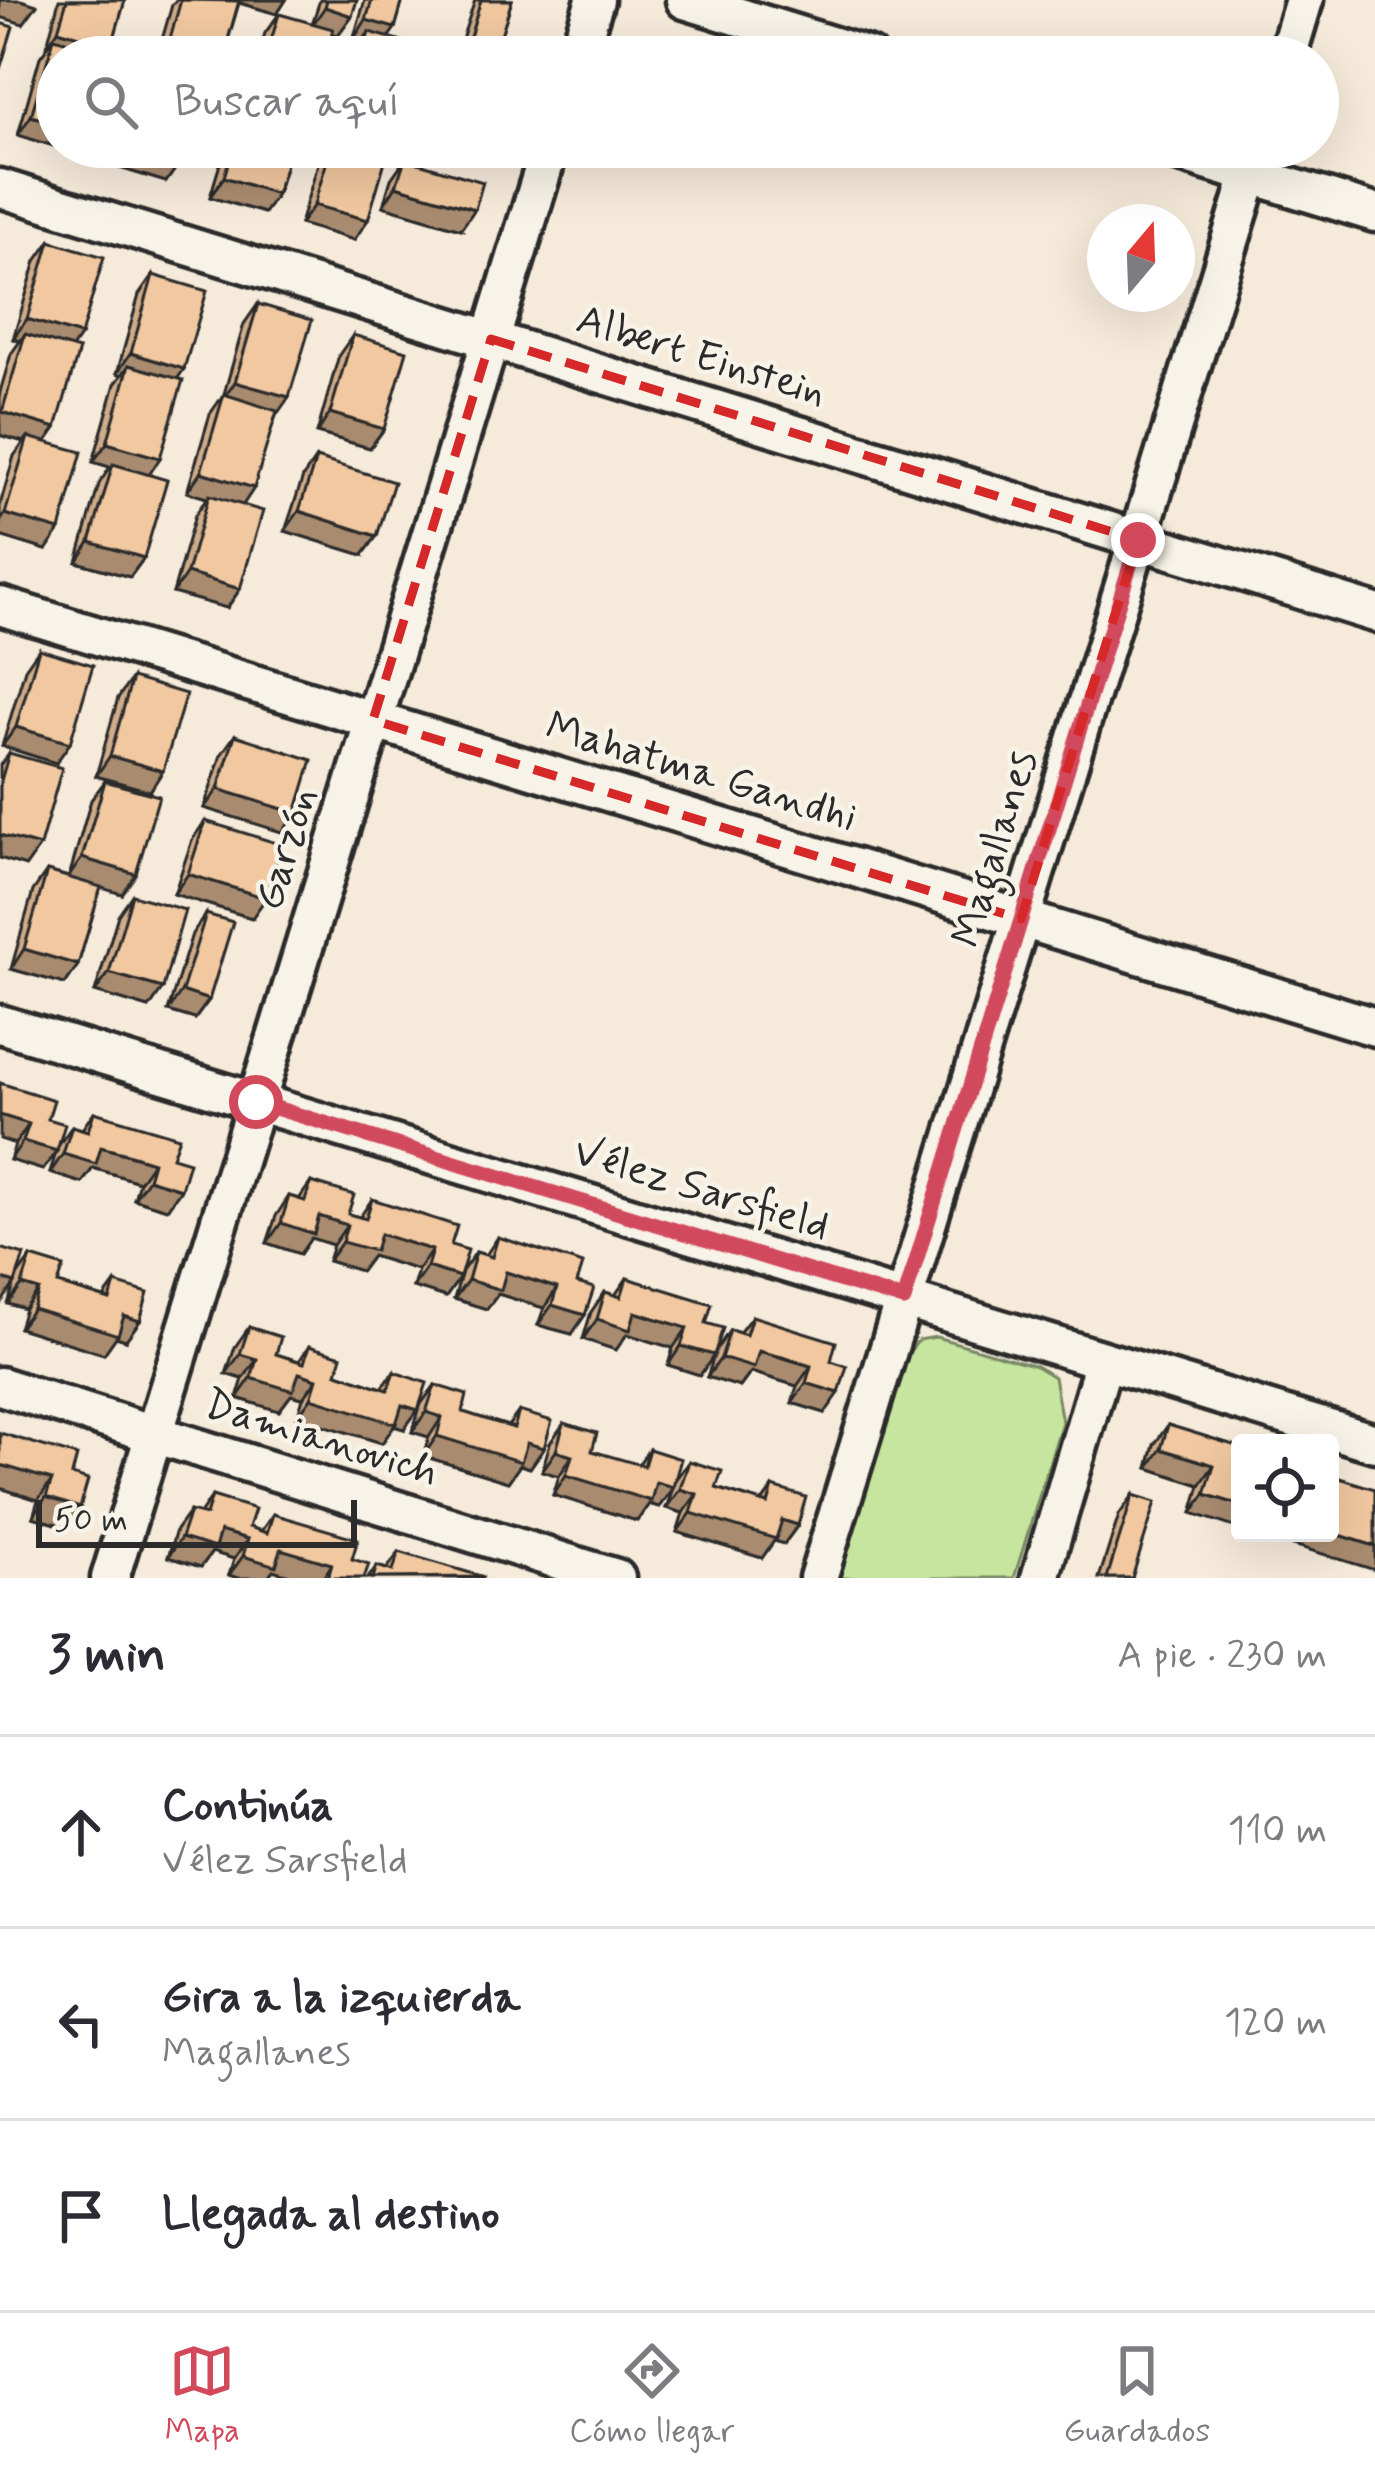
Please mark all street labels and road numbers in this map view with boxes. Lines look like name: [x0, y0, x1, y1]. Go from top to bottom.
street label: Albert Einstein: [570, 293, 832, 421]
street label: Mahatma Gandhi: [539, 700, 863, 846]
street label: Magallanes: [940, 744, 1056, 955]
street label: Garzón: [242, 781, 332, 917]
street label: Vélez Sarsfield: [566, 1125, 836, 1255]
street label: Damianovich: [197, 1377, 445, 1501]

